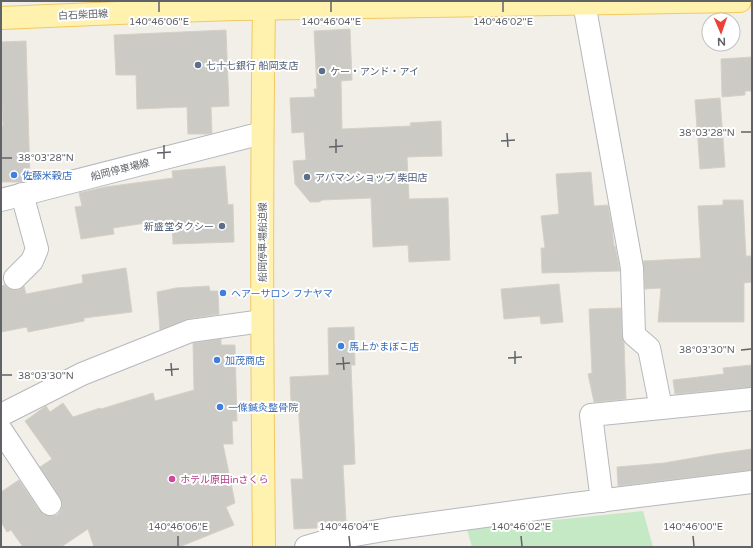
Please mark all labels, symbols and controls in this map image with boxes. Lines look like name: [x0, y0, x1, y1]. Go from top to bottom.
street label: 白石柴田線: [58, 8, 108, 22]
north arrow: [701, 12, 741, 52]
text: 140°46'06"E: [129, 16, 189, 28]
text: 140°46'04"E: [301, 16, 361, 28]
text: 140°46'02"E: [473, 16, 533, 28]
text: N: [717, 35, 726, 48]
marker: 七十七銀行 船岡支店: [193, 60, 203, 70]
place label: 七十七銀行 船岡支店: [206, 60, 299, 72]
marker: ケー・アンド・アイ: [317, 66, 327, 76]
place label: ケー・アンド・アイ: [330, 66, 419, 78]
text: 38°03'28"N: [679, 127, 735, 139]
text: 38°03'28"N: [18, 152, 74, 164]
street label: 船岡停車場線: [90, 157, 151, 183]
marker: 佐藤米穀店: [9, 170, 19, 180]
place label: 佐藤米穀店: [22, 170, 72, 182]
marker: アパマンショップ 柴田店: [302, 172, 312, 182]
place label: アパマンショップ 柴田店: [315, 172, 427, 184]
street label: 船岡停車場船迫線: [257, 202, 269, 282]
place label: 新盛堂タクシー: [144, 221, 214, 233]
marker: 新盛堂タクシー: [217, 221, 227, 231]
marker: ヘアーサロン フナヤマ: [218, 288, 228, 298]
place label: ヘアーサロン フナヤマ: [231, 288, 333, 300]
marker: 馬上かまぼこ店: [336, 341, 346, 351]
place label: 馬上かまぼこ店: [349, 341, 419, 353]
text: 38°03'30"N: [679, 344, 735, 356]
marker: 加茂商店: [212, 355, 222, 365]
place label: 加茂商店: [225, 355, 265, 367]
text: 38°03'30"N: [18, 370, 74, 382]
marker: 一條鍼灸整骨院: [215, 402, 225, 412]
place label: 一條鍼灸整骨院: [228, 402, 298, 414]
marker: ホテル原田inさくら: [167, 474, 177, 484]
place label: ホテル原田inさくら: [180, 474, 269, 486]
text: 140°46'06"E: [148, 521, 208, 533]
text: 140°46'04"E: [319, 521, 379, 533]
text: 140°46'02"E: [491, 521, 551, 533]
text: 140°46'00"E: [663, 521, 723, 533]

